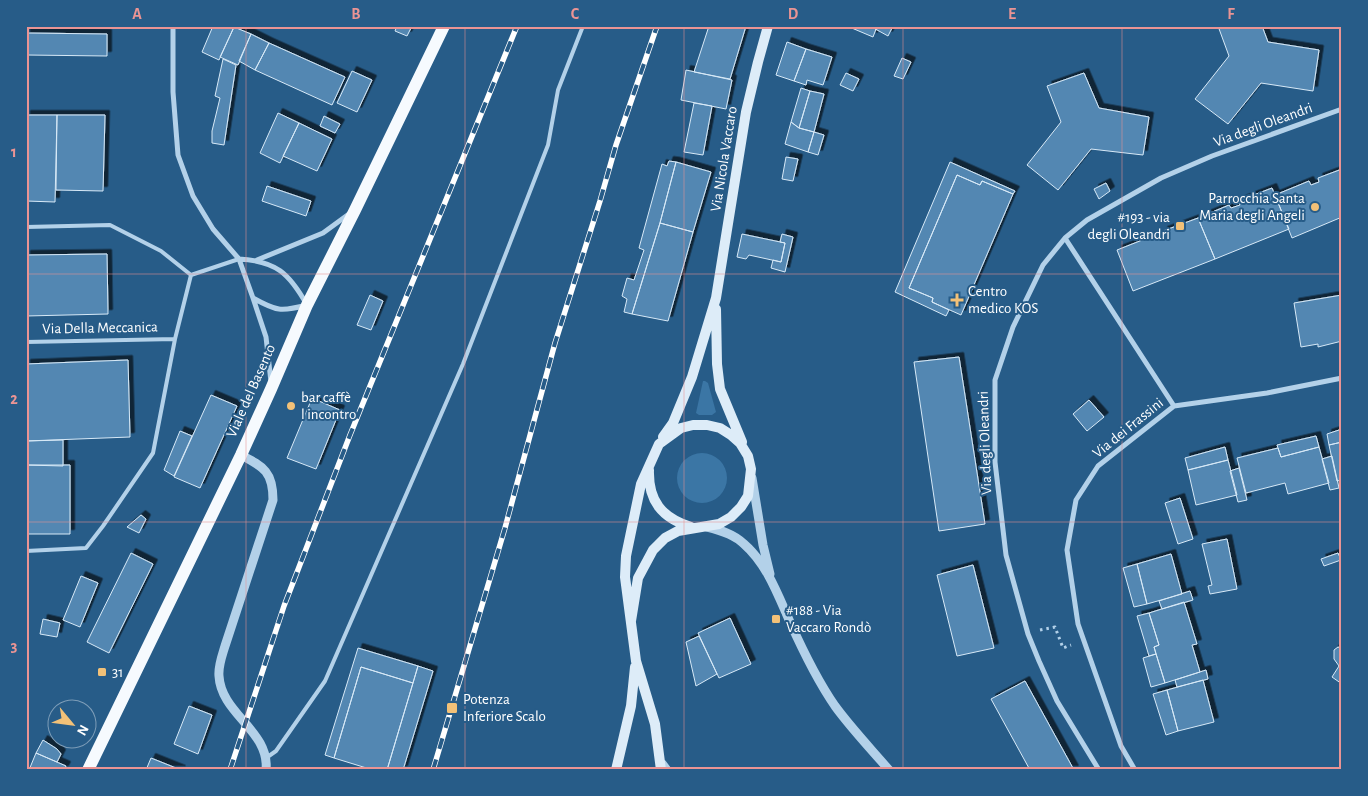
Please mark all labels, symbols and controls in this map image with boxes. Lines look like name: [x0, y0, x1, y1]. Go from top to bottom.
text: A: [132, 6, 142, 22]
text: B: [351, 6, 361, 22]
text: C: [571, 6, 580, 22]
text: D: [788, 6, 799, 22]
text: E: [1008, 6, 1016, 22]
text: F: [1227, 6, 1235, 22]
street label: Via degli Oleandri: [1212, 100, 1314, 150]
street label: Via Nicola Vaccaro: [708, 105, 740, 213]
text: 1: [11, 144, 17, 160]
place label: Parrocchia Santa Maria degli Angeli: [1199, 191, 1305, 223]
marker: Parrocchia Santa Maria degli Angeli: [1309, 201, 1321, 213]
place label: #193 - via degli Oleandri: [1087, 210, 1170, 242]
marker: #193 - via degli Oleandri: [1174, 220, 1186, 232]
place label: Centro medico KOS: [968, 284, 1038, 316]
marker: Centro medico KOS: [950, 293, 964, 307]
street label: Via Della Meccanica: [42, 319, 158, 337]
street label: Viale del Basento: [224, 342, 278, 440]
place label: bar caffè l incontro: [301, 390, 356, 422]
text: 2: [10, 391, 18, 407]
street label: Via degli Oleandri: [976, 391, 994, 495]
street label: Via dei Frassini: [1090, 395, 1166, 461]
marker: bar caffè l incontro: [285, 400, 297, 412]
place label: #188 - Via Vaccaro Rondò: [786, 603, 871, 635]
marker: #188 - Via Vaccaro Rondò: [770, 613, 782, 625]
text: 3: [11, 638, 18, 654]
place label: 31: [112, 665, 123, 680]
marker: 31: [96, 666, 108, 678]
place label: Potenza Inferiore Scalo: [463, 692, 546, 724]
north arrow: [48, 698, 98, 748]
marker: Potenza Inferiore Scalo: [445, 701, 459, 715]
text: N: [74, 722, 91, 737]

